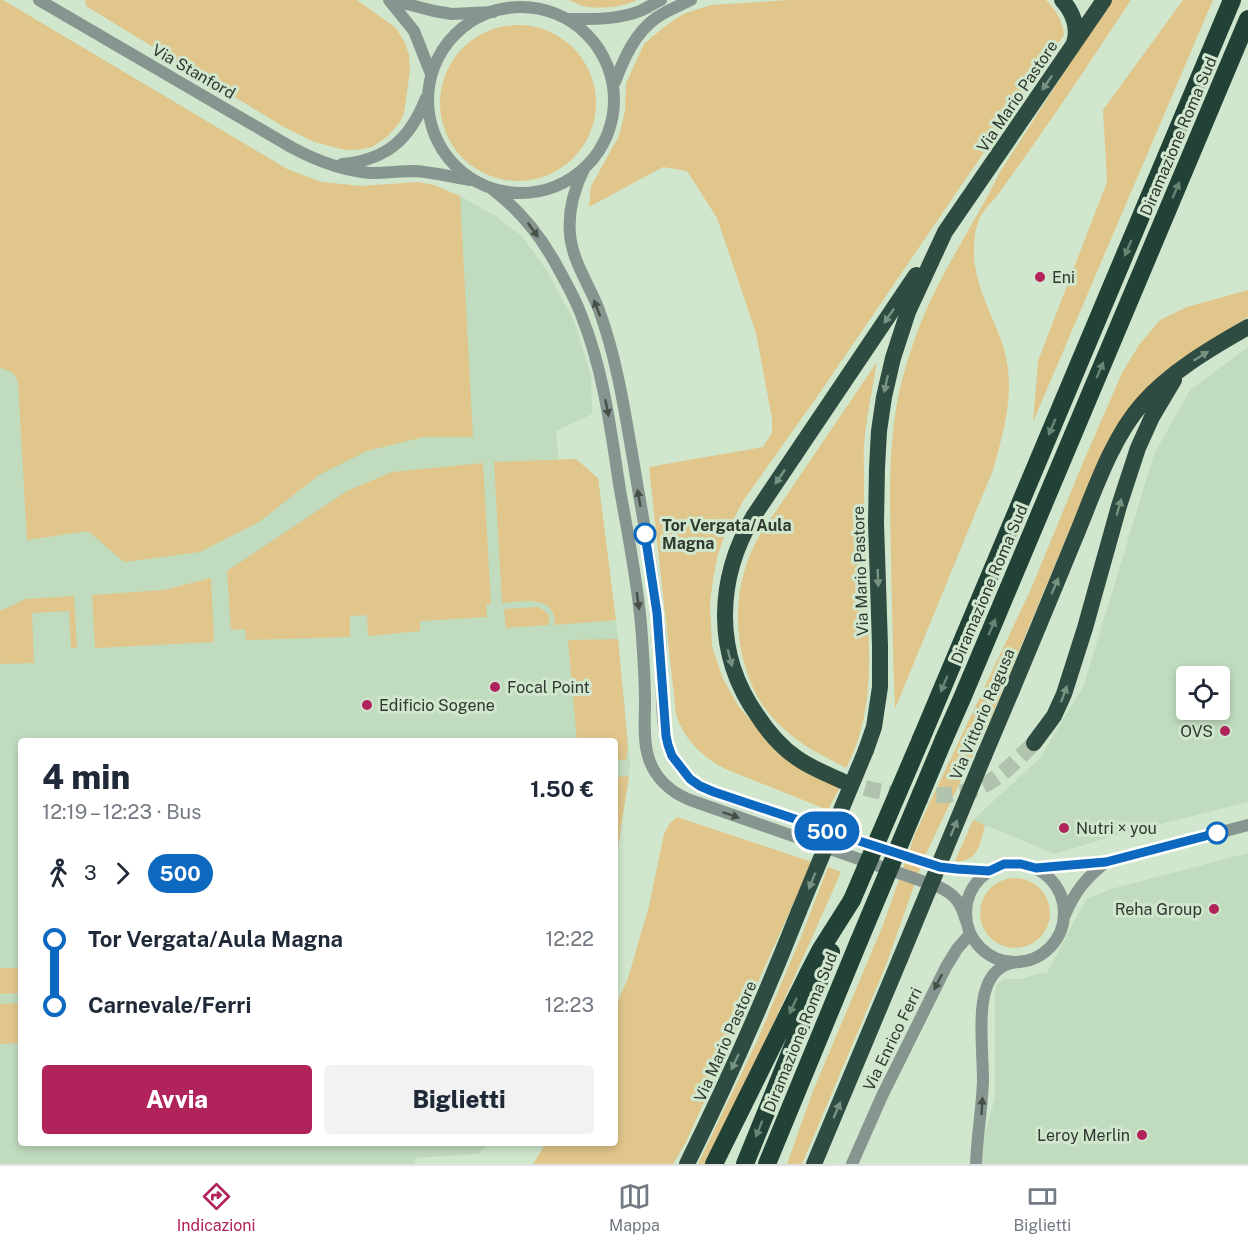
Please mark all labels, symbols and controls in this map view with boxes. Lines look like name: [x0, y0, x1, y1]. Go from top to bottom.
street label: Via Mario Pastore: [973, 37, 1062, 156]
street label: Via Stanford: [149, 40, 239, 103]
street label: Diramazione Roma Sud: [1136, 54, 1221, 219]
one-way arrow: [1042, 75, 1053, 91]
one-way arrow: [1171, 181, 1181, 199]
one-way arrow: [527, 222, 539, 237]
one-way arrow: [1123, 239, 1133, 257]
place label: Eni: [1052, 268, 1075, 287]
marker: Eni: [1033, 270, 1047, 284]
one-way arrow: [592, 299, 602, 317]
one-way arrow: [884, 307, 895, 324]
one-way arrow: [1193, 350, 1209, 362]
one-way arrow: [1096, 361, 1105, 379]
one-way arrow: [881, 375, 891, 393]
one-way arrow: [603, 399, 612, 418]
one-way arrow: [1047, 419, 1057, 437]
one-way arrow: [775, 469, 786, 485]
one-way arrow: [634, 488, 643, 507]
one-way arrow: [1115, 498, 1124, 516]
street label: Diramazione Roma Sud: [947, 502, 1032, 667]
street label: Via Mario Pastore: [849, 505, 872, 636]
place label: Tor Vergata/Aula Magna: [662, 516, 791, 553]
marker: Tor Vergata/Aula Magna: [634, 523, 656, 545]
one-way arrow: [874, 569, 883, 588]
one-way arrow: [1051, 577, 1060, 595]
one-way arrow: [633, 591, 643, 610]
one-way arrow: [987, 618, 997, 636]
street label: Via Vittorio Ragusa: [946, 646, 1019, 783]
one-way arrow: [726, 649, 736, 667]
map controls: [1176, 666, 1230, 720]
button: locate: [1176, 666, 1230, 720]
one-way arrow: [939, 676, 949, 694]
place label: Focal Point: [507, 678, 590, 697]
marker: Focal Point: [488, 680, 502, 694]
one-way arrow: [1059, 684, 1069, 702]
place label: Edificio Sogene: [379, 696, 495, 715]
marker: Edificio Sogene: [360, 698, 374, 712]
place label: OVS: [1180, 722, 1213, 741]
marker: OVS: [1218, 724, 1232, 738]
text: 4 min: [42, 758, 130, 796]
text: 1.50 €: [530, 776, 594, 802]
text: 12:19 – 12:23 · Bus: [42, 800, 201, 824]
one-way arrow: [722, 810, 740, 820]
line badge: 500: [792, 812, 862, 850]
one-way arrow: [949, 818, 959, 836]
text: 500: [806, 819, 848, 844]
place label: Nutri × you: [1076, 819, 1157, 838]
marker: Nutri × you: [1057, 821, 1071, 835]
unlabelled marker: [1206, 822, 1228, 844]
icon: walk: [42, 857, 75, 890]
icon: forward: [106, 857, 139, 890]
text: 3: [84, 861, 97, 885]
text: 500: [160, 861, 201, 886]
one-way arrow: [807, 873, 817, 891]
place label: Reha Group: [1115, 900, 1202, 919]
marker: Reha Group: [1207, 902, 1221, 916]
text: Tor Vergata/Aula Magna: [88, 926, 343, 952]
text: 12:22: [545, 927, 594, 951]
street label: Diramazione Roma Sud: [760, 949, 841, 1115]
one-way arrow: [934, 974, 943, 991]
street label: Via Mario Pastore: [690, 978, 761, 1105]
street label: Via Enrico Ferri: [859, 984, 926, 1094]
text: Carnevale/Ferri: [88, 992, 251, 1018]
text: 12:23: [545, 993, 594, 1017]
one-way arrow: [788, 997, 797, 1014]
one-way arrow: [731, 1053, 740, 1070]
button: Avvia: [42, 1065, 312, 1134]
button: Biglietti: [324, 1065, 594, 1134]
one-way arrow: [977, 1096, 986, 1115]
one-way arrow: [833, 1101, 842, 1119]
one-way arrow: [754, 1121, 764, 1139]
place label: Leroy Merlin: [1037, 1126, 1130, 1145]
marker: Leroy Merlin: [1135, 1128, 1149, 1142]
tab: Indicazioni: [177, 1180, 255, 1235]
tab: Mappa: [609, 1180, 660, 1235]
tab: Biglietti: [1014, 1180, 1071, 1235]

